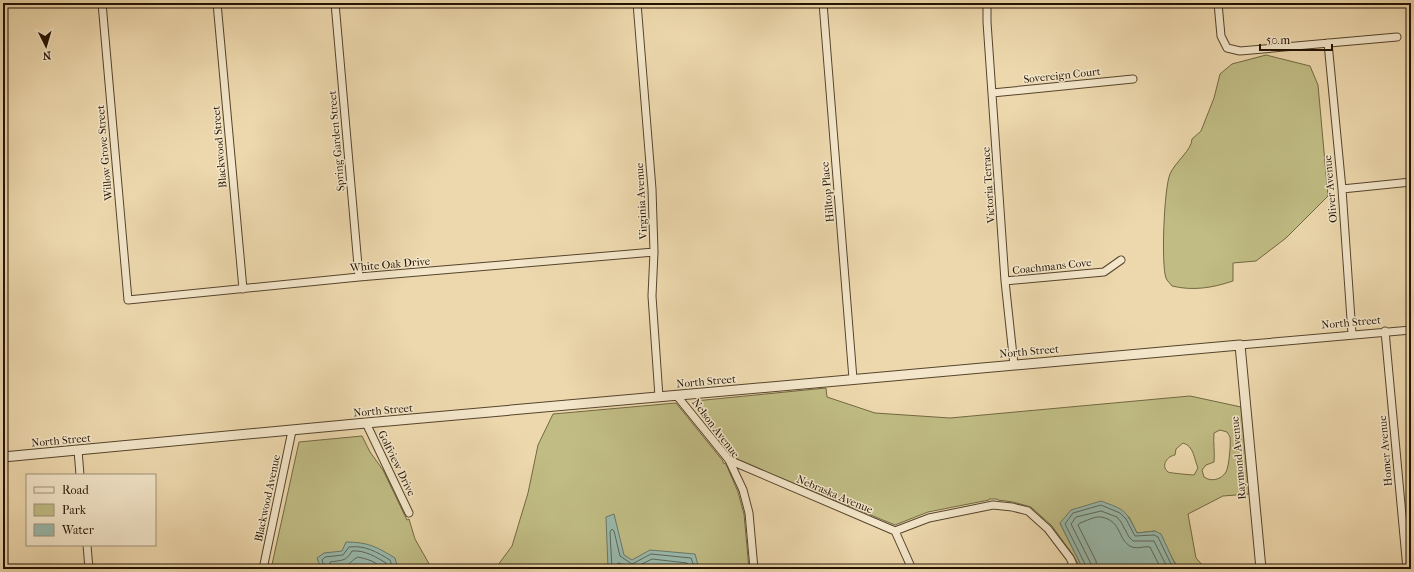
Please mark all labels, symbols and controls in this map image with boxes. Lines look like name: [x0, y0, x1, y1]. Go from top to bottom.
north arrow: [26, 26, 66, 66]
scale bar: [1260, 26, 1332, 52]
text: 50 m: [1266, 33, 1290, 47]
text: N: [41, 49, 52, 62]
street label: Sovereign Court: [1023, 65, 1101, 86]
street label: Spring Garden Street: [326, 90, 347, 192]
street label: Willow Grove Street: [94, 105, 115, 202]
street label: Blackwood Street: [209, 105, 230, 189]
street label: Victoria Terrace: [979, 146, 998, 225]
street label: Oliver Avenue: [1321, 154, 1340, 223]
street label: Hilltop Place: [818, 161, 837, 223]
street label: Virginia Avenue: [633, 162, 650, 241]
street label: White Oak Drive: [348, 254, 431, 275]
street label: Coachmans Cove: [1012, 256, 1093, 277]
street label: North Street: [1321, 313, 1382, 332]
street label: North Street: [999, 342, 1060, 361]
street label: North Street: [676, 372, 737, 391]
street label: Nelson Avenue: [689, 396, 742, 461]
street label: North Street: [353, 401, 414, 420]
street label: Homer Avenue: [1376, 414, 1395, 487]
street label: Raymond Avenue: [1228, 415, 1249, 500]
street label: Golfview Drive: [375, 428, 418, 499]
street label: North Street: [31, 431, 92, 450]
street label: Blackwood Avenue: [252, 453, 283, 543]
street label: Nebraska Avenue: [795, 473, 875, 517]
legend: [26, 474, 156, 546]
text: Road: [62, 483, 89, 497]
text: Park: [62, 503, 87, 517]
text: Water: [61, 523, 95, 537]

